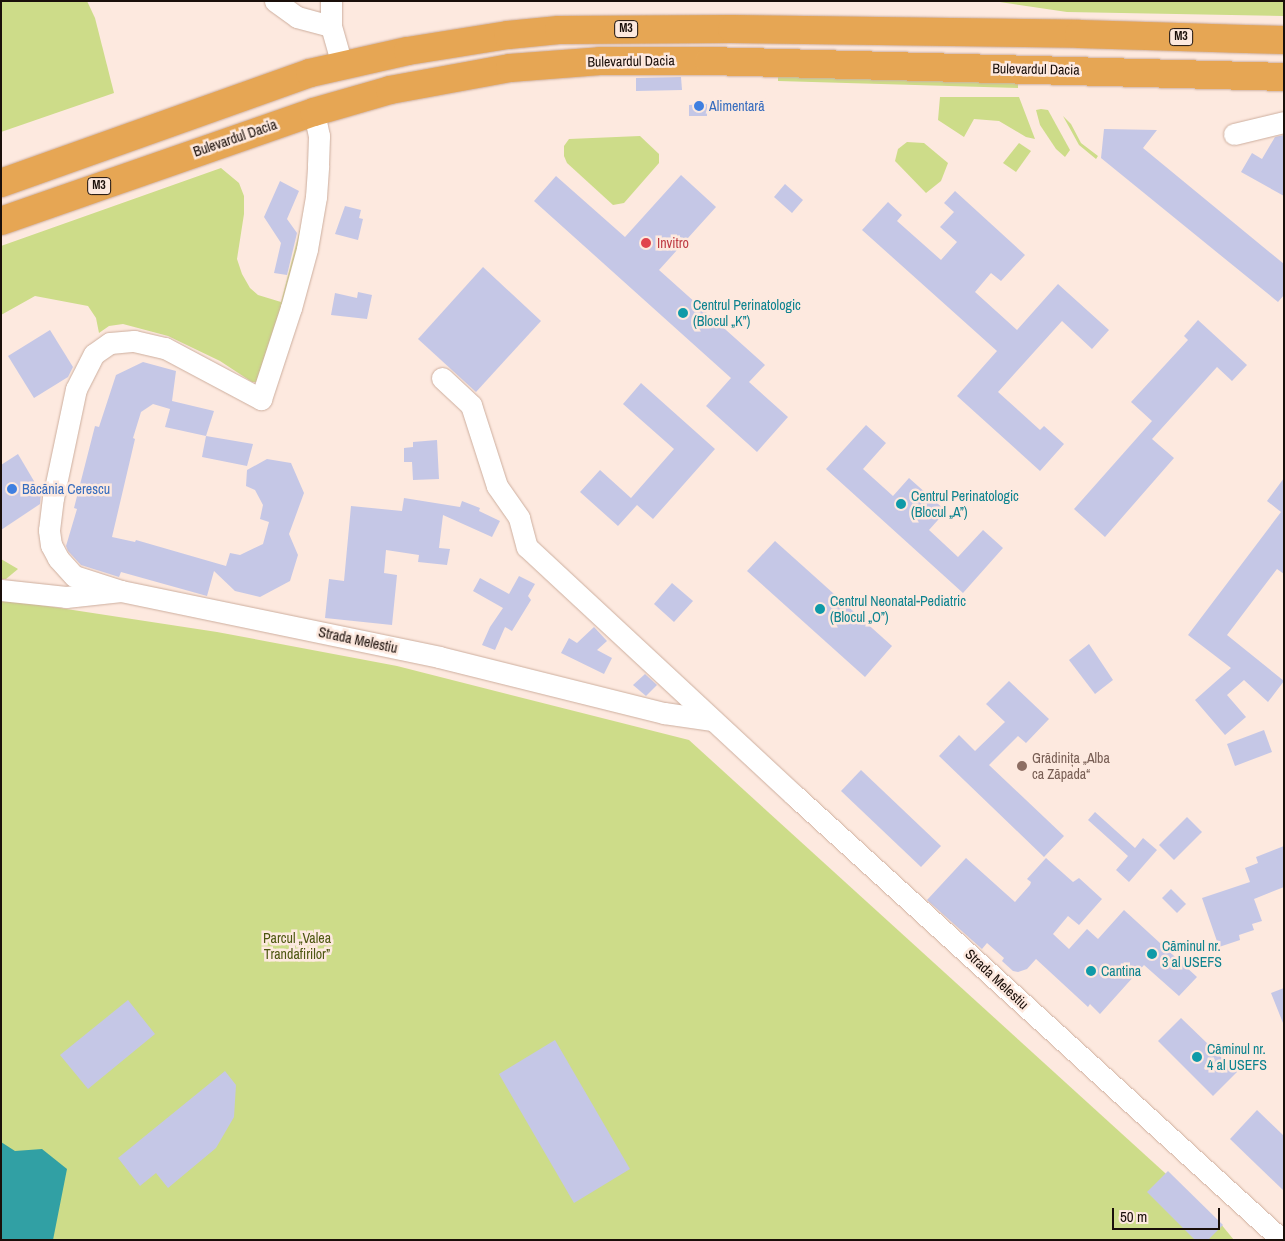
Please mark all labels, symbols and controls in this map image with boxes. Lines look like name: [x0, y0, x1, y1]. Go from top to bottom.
road number: M3: [614, 20, 638, 38]
road number: M3: [1168, 28, 1194, 46]
street label: Bulevardul Dacia: [587, 52, 675, 70]
street label: Bulevardul Dacia: [992, 60, 1080, 78]
place label: Alimentară: [709, 98, 765, 114]
marker: Alimentară: [693, 100, 705, 112]
street label: Bulevardul Dacia: [191, 116, 279, 160]
road number: M3: [86, 177, 112, 196]
place label: Invitro: [657, 235, 689, 251]
marker: Invitro: [639, 236, 653, 250]
place label: Centrul Perinatologic (Blocul „K”): [693, 297, 801, 330]
marker: Centrul Perinatologic (Blocul „K”): [677, 307, 689, 319]
place label: Băcănia Cerescu: [22, 481, 110, 497]
marker: Băcănia Cerescu: [6, 483, 18, 495]
place label: Centrul Perinatologic (Blocul „A”): [911, 488, 1019, 520]
marker: Centrul Perinatologic (Blocul „A”): [895, 498, 907, 510]
place label: Centrul Neonatal-Pediatric (Blocul „O”): [830, 593, 966, 626]
marker: Centrul Neonatal-Pediatric (Blocul „O”): [814, 603, 826, 615]
street label: Strada Melestiu: [317, 623, 399, 657]
place label: Grădinița „Alba ca Zăpada“: [1032, 750, 1110, 782]
marker: Grădinița „Alba ca Zăpada“: [1016, 760, 1028, 772]
park label: Parcul „Valea Trandafirilor”: [263, 930, 331, 962]
place label: Căminul nr. 3 al USEFS: [1162, 938, 1222, 970]
street label: Strada Melestiu: [962, 945, 1032, 1013]
marker: Căminul nr. 3 al USEFS: [1146, 948, 1158, 960]
place label: Cantina: [1101, 963, 1141, 979]
marker: Cantina: [1085, 965, 1097, 977]
place label: Căminul nr. 4 al USEFS: [1207, 1041, 1267, 1074]
marker: Căminul nr. 4 al USEFS: [1191, 1051, 1203, 1063]
scale bar: [1115, 1198, 1222, 1230]
text: 50 m: [1120, 1206, 1147, 1227]

